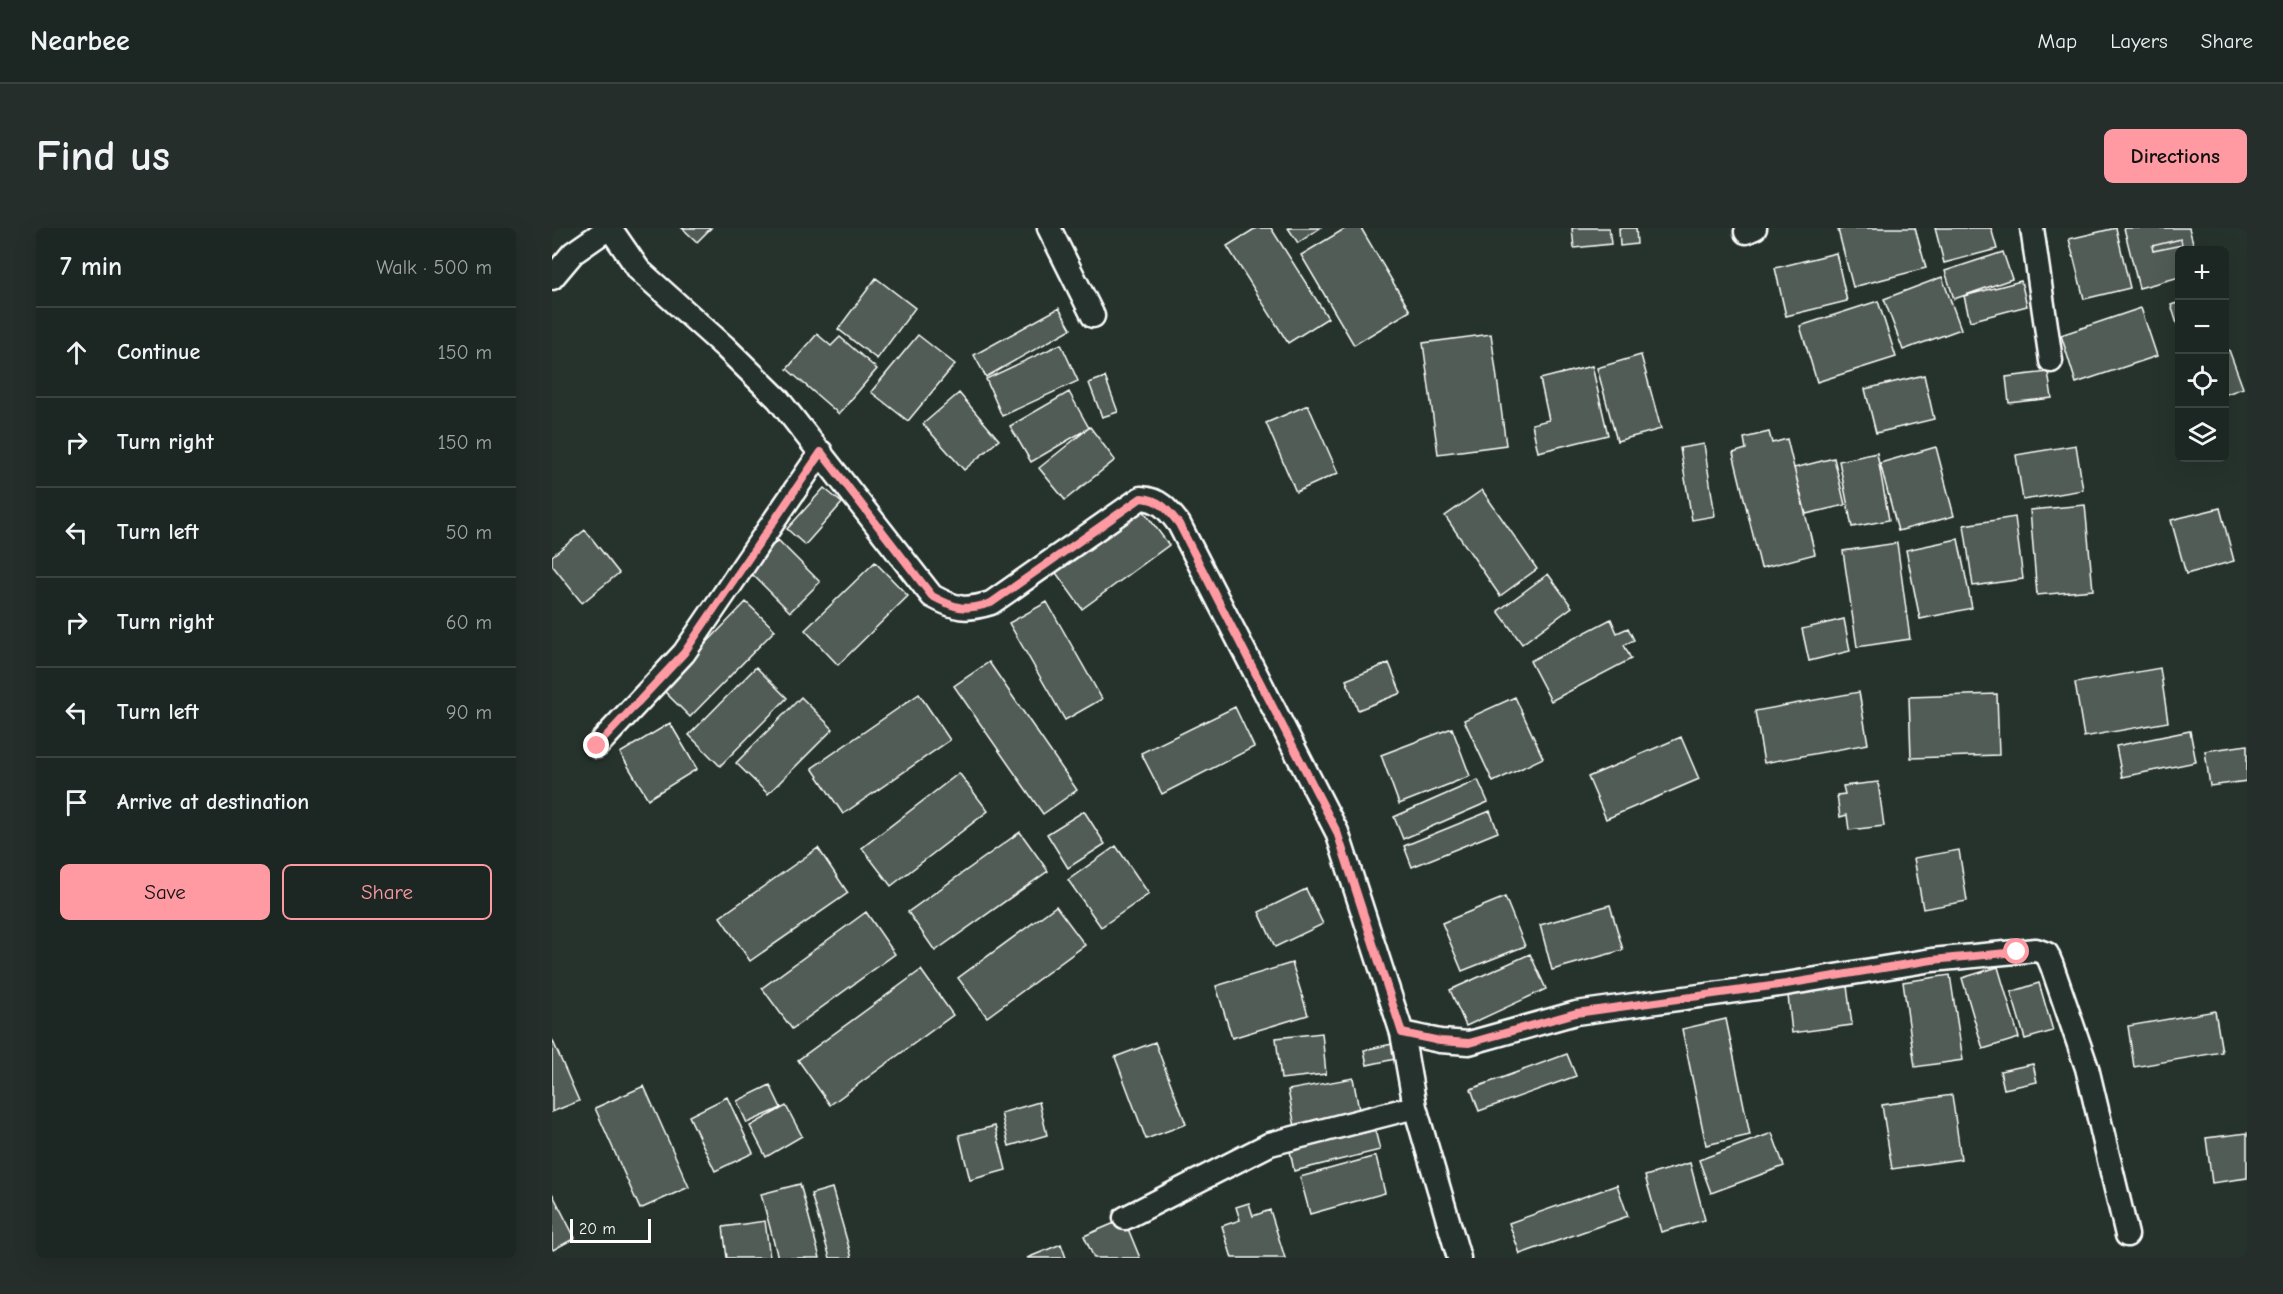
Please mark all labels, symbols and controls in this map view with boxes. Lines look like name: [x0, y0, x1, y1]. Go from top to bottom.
text: Nearbee: [30, 25, 130, 57]
text: Map: [2038, 29, 2077, 53]
text: Layers: [2110, 29, 2168, 53]
text: Share: [2201, 29, 2253, 53]
button: Directions: [2104, 129, 2247, 183]
text: Find us: [36, 132, 170, 181]
map controls: [2175, 246, 2229, 462]
button: +: [2175, 246, 2229, 300]
text: 7 min: [60, 252, 122, 282]
text: Walk · 500 m: [376, 256, 492, 279]
button: −: [2175, 300, 2229, 354]
icon: ahead: [60, 336, 93, 369]
text: Continue: [117, 339, 200, 365]
text: 150 m: [438, 341, 492, 364]
button: locate: [2175, 354, 2229, 408]
button: layers: [2175, 408, 2229, 462]
icon: right: [60, 426, 93, 459]
text: Turn right: [117, 429, 214, 455]
text: 150 m: [438, 431, 492, 454]
icon: left: [60, 516, 93, 549]
text: Turn left: [117, 519, 199, 545]
text: 50 m: [446, 521, 492, 544]
icon: right: [60, 606, 93, 639]
text: Turn right: [117, 609, 214, 635]
text: 60 m: [446, 611, 492, 634]
icon: left: [60, 696, 93, 729]
text: Turn left: [117, 699, 199, 725]
text: 90 m: [446, 701, 492, 724]
route end: [583, 732, 609, 758]
icon: arrive: [60, 786, 93, 819]
text: Arrive at destination: [117, 789, 309, 815]
button: Save: [60, 864, 270, 920]
button: Share: [282, 864, 492, 920]
route start: [2003, 938, 2029, 964]
scale bar: [570, 1216, 651, 1244]
text: 20 m: [579, 1220, 616, 1238]

